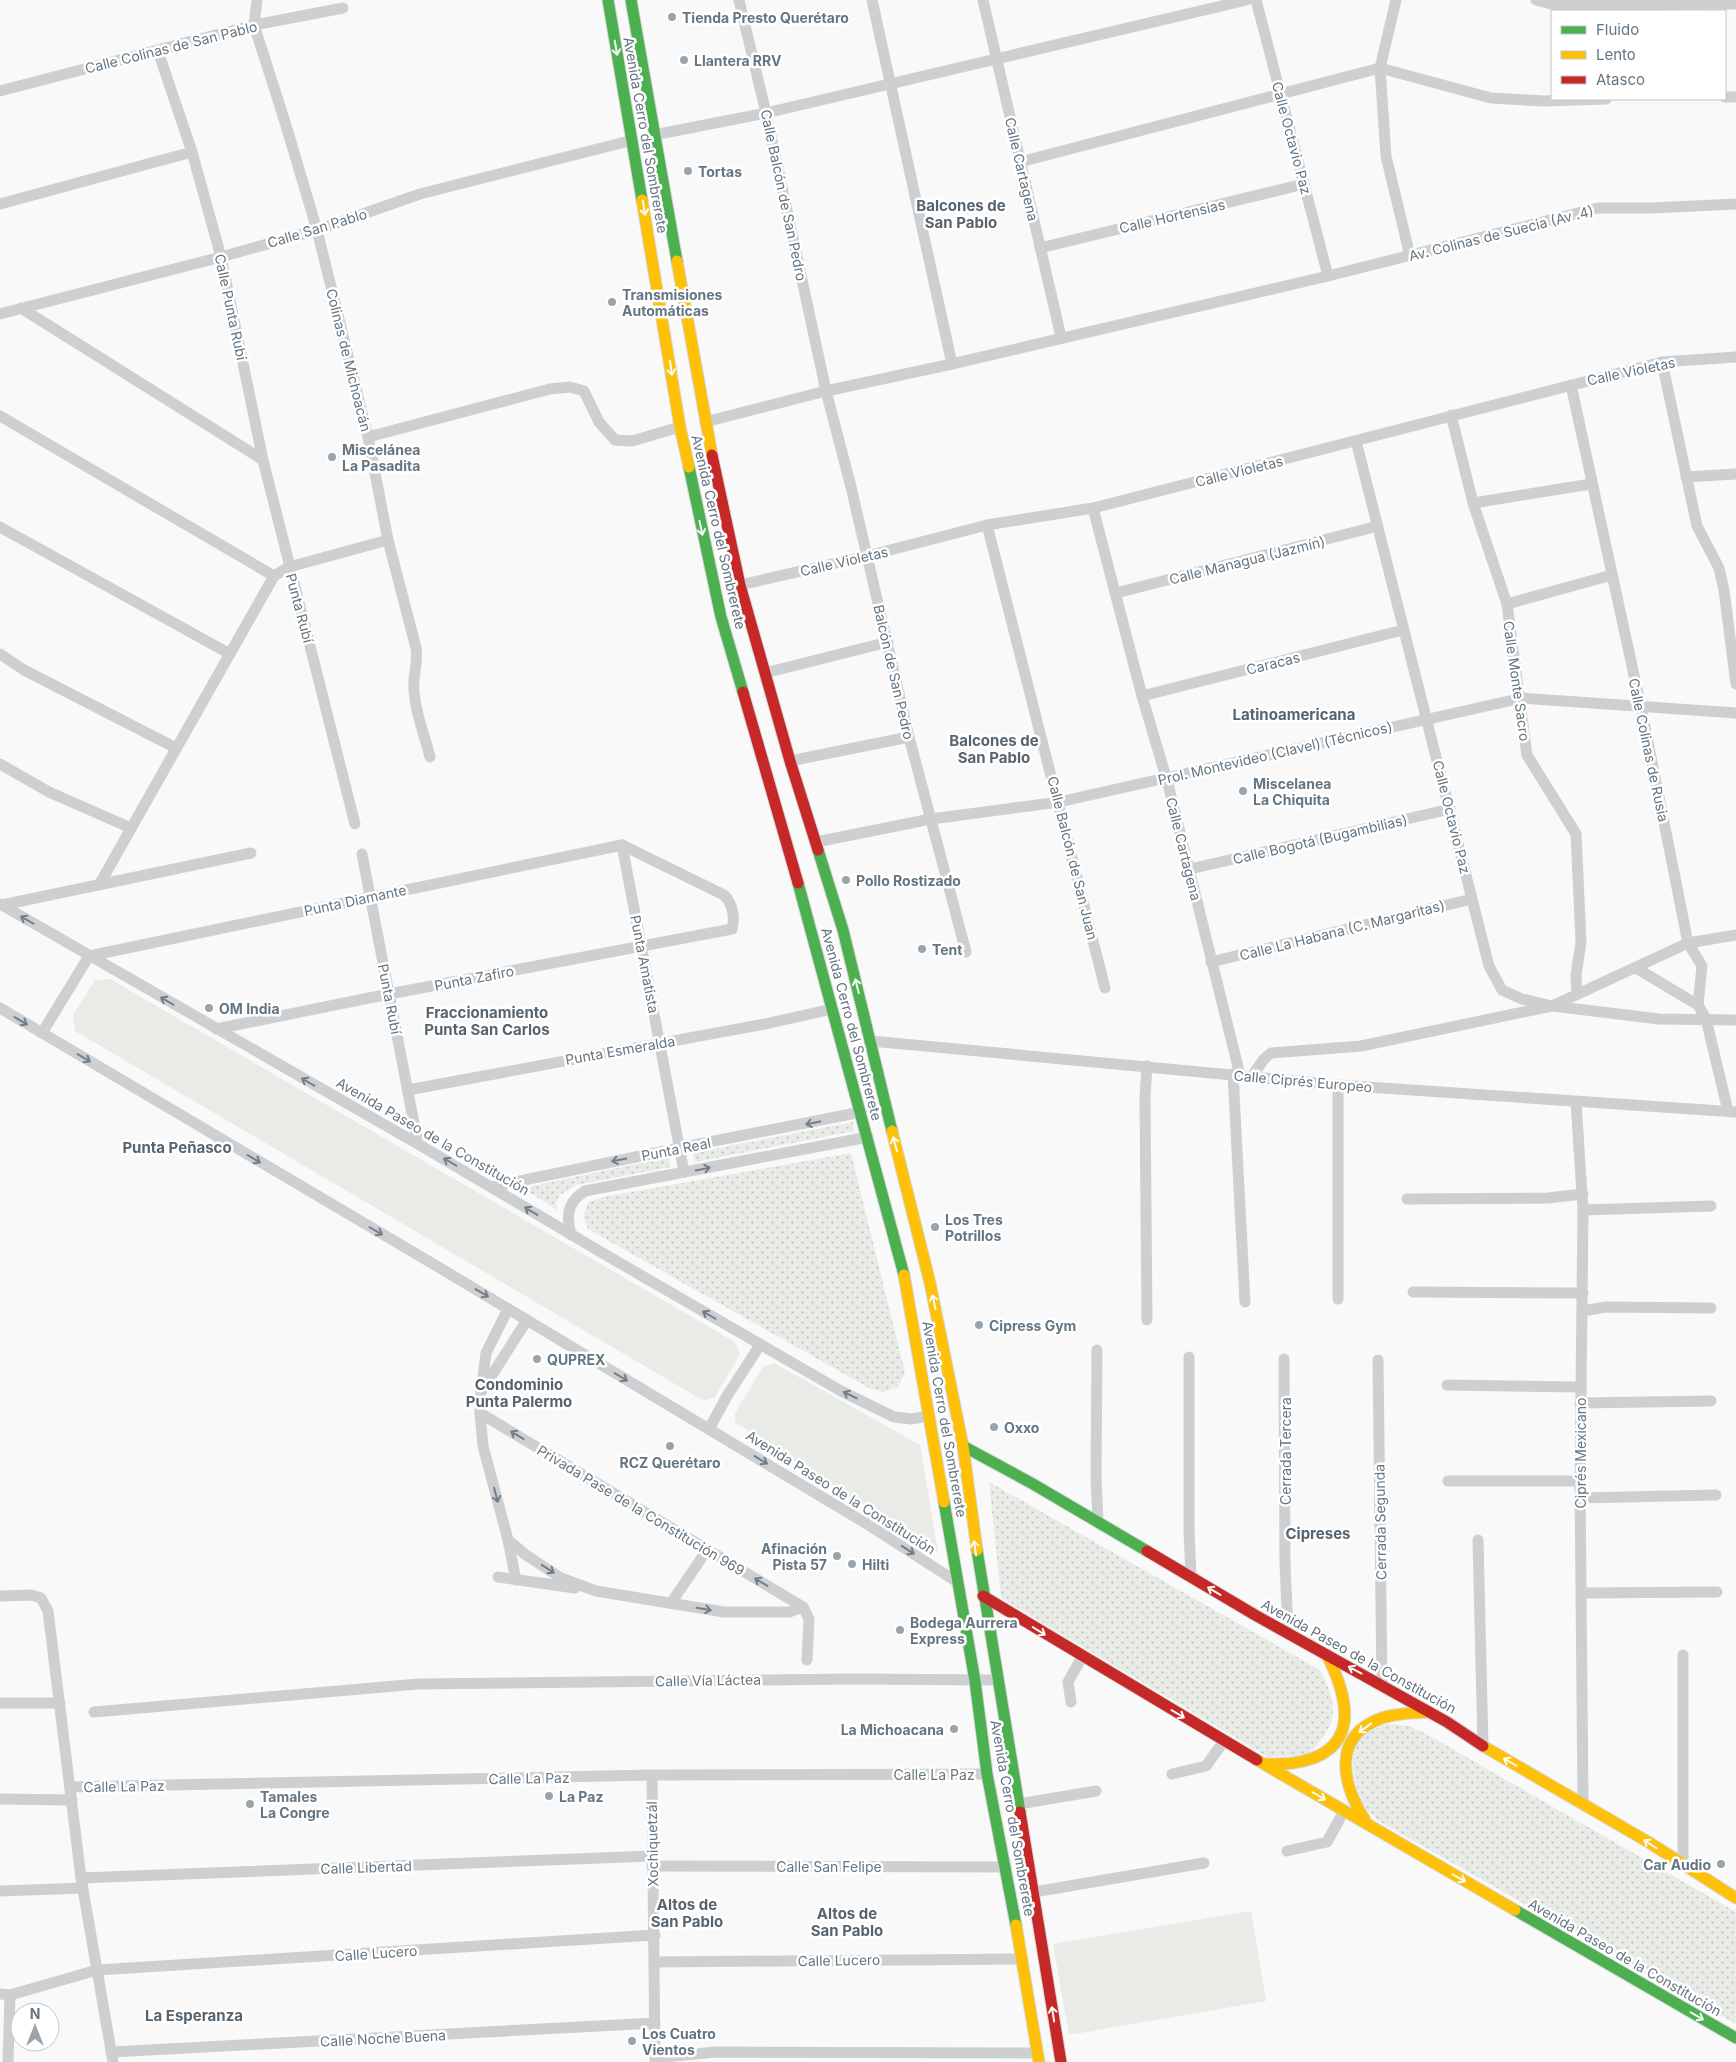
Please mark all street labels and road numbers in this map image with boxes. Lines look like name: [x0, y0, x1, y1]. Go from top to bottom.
street label: Calle Colinas de San Pablo: [83, 17, 259, 77]
street label: Avenida Cerro del Sombrerete: [620, 36, 672, 234]
street label: Calle Octavio Paz: [1269, 80, 1315, 196]
street label: Calle Balcón de San Pedro: [758, 108, 810, 282]
street label: Calle Cartagena: [1002, 115, 1042, 223]
street label: Calle Hortensias: [1117, 196, 1227, 236]
street label: Av. Colinas de Suecia (Av .4): [1407, 202, 1595, 264]
street label: Calle San Pablo: [265, 205, 369, 251]
street label: Calle Punta Rubí: [211, 252, 251, 362]
street label: Colinas de Michoacán: [323, 287, 375, 433]
street label: Calle Violetas: [1585, 353, 1677, 389]
street label: Avenida Cerro del Sombrerete: [688, 433, 750, 631]
street label: Calle Violetas: [1193, 452, 1285, 490]
street label: Calle Managua (Jazmín): [1167, 532, 1327, 588]
street label: Calle Violetas: [798, 543, 890, 579]
street label: Punta Rubí: [283, 571, 318, 645]
street label: Balcón de San Pedro: [870, 603, 918, 741]
street label: Calle Monte Sacro: [1500, 620, 1534, 742]
street label: Caracas: [1244, 648, 1302, 678]
street label: Calle Colinas de Rusia: [1625, 677, 1673, 823]
street label: Prol. Montevideo (Clavel) (Técnicos): [1156, 718, 1394, 788]
street label: Calle Octavio Paz: [1430, 759, 1474, 875]
street label: Calle Balcón de San Juan: [1044, 774, 1102, 942]
street label: Calle Cartagena: [1163, 796, 1205, 902]
street label: Calle Bogotá (Bugambilias): [1231, 811, 1409, 867]
street label: Punta Diamante: [302, 881, 408, 919]
street label: Calle La Habana (C. Margaritas): [1238, 896, 1446, 964]
street label: Punta Amatista: [627, 913, 663, 1015]
street label: Avenida Cerro del Sombrerete: [818, 926, 886, 1122]
street label: Punta Rubí: [375, 962, 405, 1036]
street label: Punta Zafiro: [433, 962, 515, 994]
street label: Punta Esmeralda: [564, 1032, 676, 1068]
street label: Calle Ciprés Europeo: [1233, 1066, 1373, 1096]
street label: Avenida Paseo de la Constitución: [333, 1074, 533, 1198]
street label: Punta Real: [640, 1134, 712, 1164]
street label: Avenida Cerro del Sombrerete: [919, 1320, 971, 1518]
street label: Cerrada Tercera: [1277, 1397, 1294, 1505]
street label: Ciprés Mexicano: [1572, 1398, 1589, 1508]
street label: Avenida Paseo de la Constitución: [743, 1426, 939, 1558]
street label: Privada Pase de la Constitución 969: [534, 1441, 748, 1579]
street label: Cerrada Segunda: [1370, 1464, 1390, 1580]
street label: Avenida Paseo de la Constitución: [1259, 1595, 1459, 1717]
street label: Calle Vía Láctea: [655, 1671, 761, 1689]
street label: Avenida Cerro del Sombrerete: [987, 1719, 1039, 1917]
street label: Calle La Paz: [893, 1766, 975, 1783]
street label: Calle La Paz: [488, 1769, 570, 1787]
street label: Calle La Paz: [83, 1777, 165, 1795]
street label: Xochiquetzál: [643, 1801, 661, 1887]
street label: Calle Libertad: [320, 1857, 412, 1877]
street label: Calle San Felipe: [776, 1858, 882, 1875]
street label: Avenida Paseo de la Constitución: [1525, 1895, 1725, 2019]
street label: Calle Lucero: [334, 1942, 418, 1964]
street label: Calle Lucero: [797, 1951, 881, 1969]
street label: Calle Noche Buena: [320, 2026, 446, 2050]

